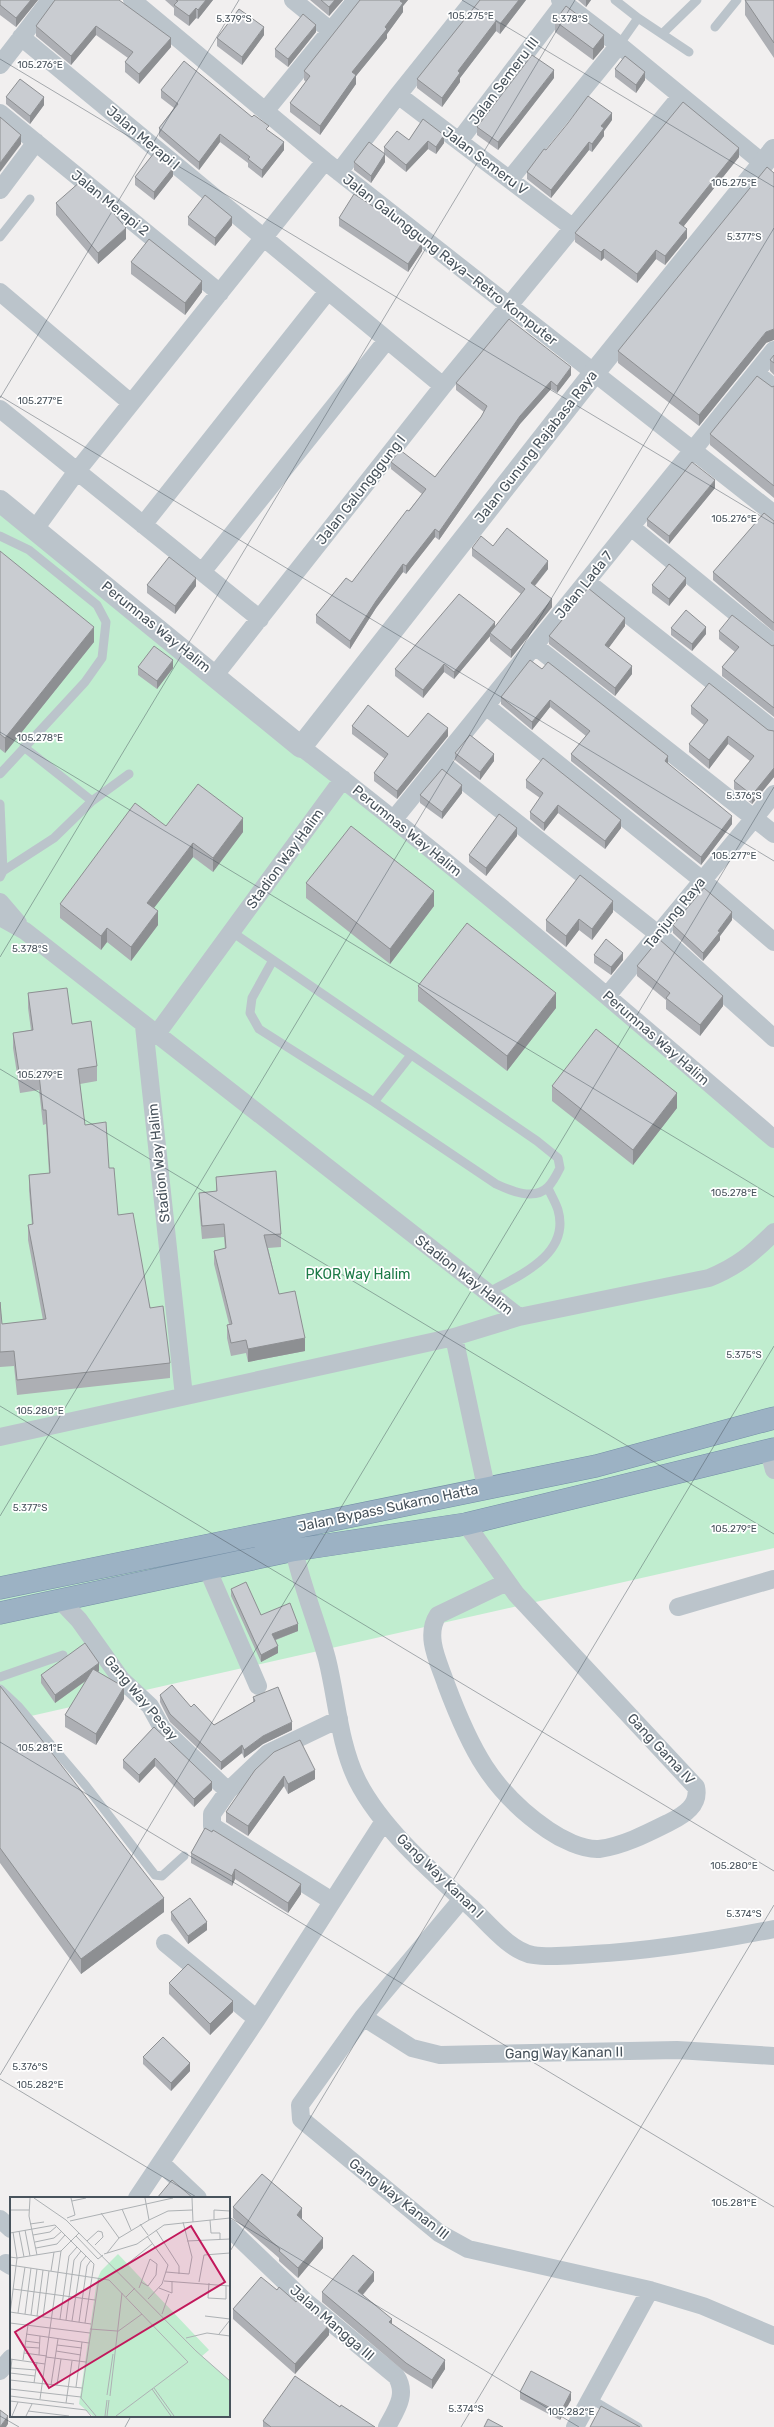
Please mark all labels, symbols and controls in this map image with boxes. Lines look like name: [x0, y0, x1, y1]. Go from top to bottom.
text: 105.275°E: [448, 10, 494, 22]
text: 5.379°S: [216, 13, 252, 25]
text: 5.378°S: [552, 13, 588, 25]
street label: Jalan Semeru III: [466, 34, 542, 128]
text: 105.276°E: [17, 59, 63, 71]
street label: Jalan Merapi I: [103, 102, 183, 174]
street label: Jalan Semeru V: [439, 123, 531, 199]
street label: Jalan Merapi 2: [68, 167, 152, 239]
street label: Jalan Galunggung Raya—Retro Komputer: [339, 171, 561, 350]
text: 105.275°E: [711, 177, 757, 189]
text: 5.377°S: [727, 231, 761, 243]
street label: Jalan Gunung Rajabasa Raya: [471, 367, 601, 527]
text: 105.277°E: [17, 395, 63, 407]
street label: Jalan Galungggung I: [313, 432, 409, 548]
text: 105.276°E: [711, 513, 757, 525]
street label: Jalan Lada 7: [552, 548, 616, 622]
street label: Perumnas Way Halim: [98, 578, 214, 676]
text: 105.278°E: [17, 732, 63, 744]
street label: Perumnas Way Halim: [349, 782, 465, 880]
text: 5.376°S: [726, 790, 762, 802]
street label: Stadion Way Halim: [243, 806, 327, 912]
text: 105.277°E: [711, 850, 757, 862]
street label: Tanjung Raya: [641, 874, 709, 952]
text: 5.378°S: [12, 943, 48, 955]
street label: Perumnas Way Halim: [599, 987, 713, 1089]
text: 105.279°E: [17, 1069, 63, 1081]
street label: Stadion Way Halim: [144, 1103, 174, 1223]
text: 105.278°E: [711, 1187, 757, 1199]
street label: Stadion Way Halim: [412, 1231, 516, 1319]
park label: PKOR Way Halim: [306, 1266, 410, 1283]
text: 5.375°S: [726, 1349, 762, 1361]
text: 105.280°E: [16, 1405, 64, 1417]
street label: Jalan Bypass Sukarno Hatta: [296, 1481, 480, 1535]
text: 5.377°S: [13, 1502, 47, 1514]
text: 105.279°E: [711, 1523, 757, 1535]
street label: Gang Way Pesay: [101, 1652, 182, 1744]
street label: Gang Gama IV: [624, 1710, 698, 1788]
text: 105.281°E: [17, 1742, 63, 1754]
street label: Gang Way Kanan I: [393, 1830, 487, 1922]
text: 105.280°E: [710, 1860, 758, 1872]
text: 5.374°S: [726, 1908, 762, 1920]
street label: Gang Way Kanan II: [505, 2043, 623, 2063]
text: 5.376°S: [12, 2061, 48, 2073]
text: 105.282°E: [16, 2079, 64, 2091]
street label: Gang Way Kanan III: [346, 2155, 452, 2243]
inset map: [10, 2197, 230, 2417]
text: 105.281°E: [711, 2197, 757, 2209]
street label: Jalan Mangga III: [286, 2282, 378, 2364]
text: 5.374°S: [448, 2403, 484, 2415]
text: 105.282°E: [547, 2406, 595, 2418]

